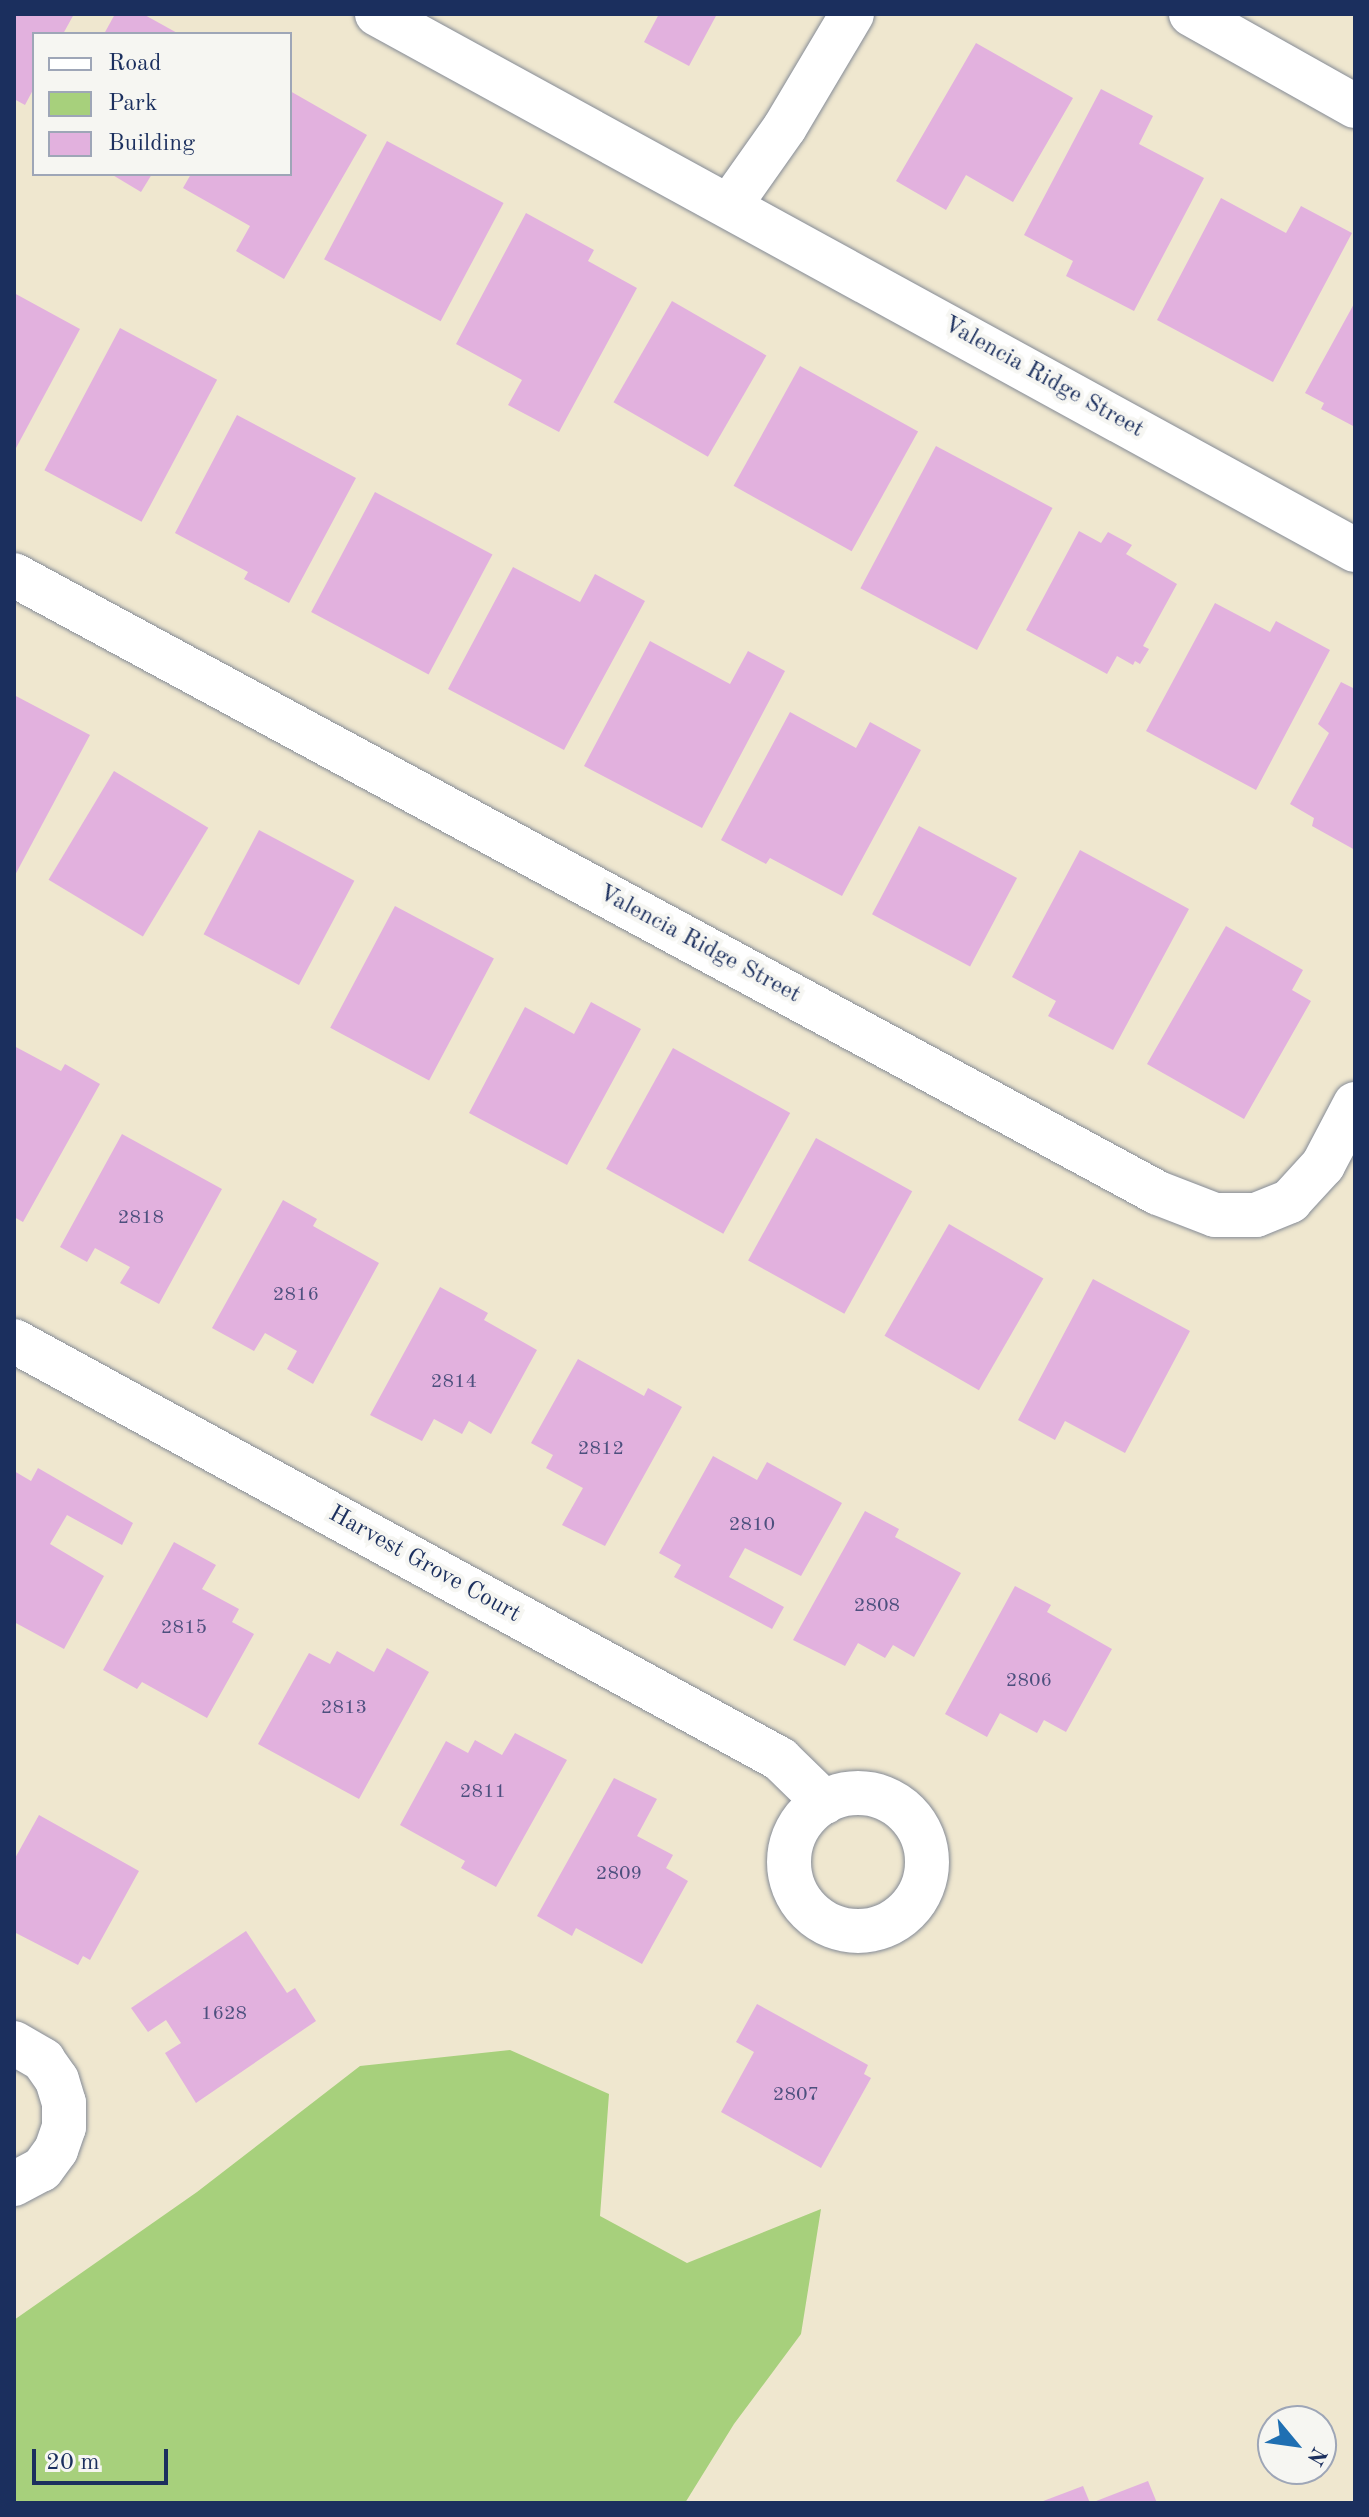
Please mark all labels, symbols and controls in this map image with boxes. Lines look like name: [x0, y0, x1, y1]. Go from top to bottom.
legend: [32, 32, 292, 176]
text: Road: [108, 52, 161, 76]
text: Park: [108, 92, 157, 116]
text: Building: [108, 132, 195, 156]
street label: Valencia Ridge Street: [938, 311, 1148, 445]
street label: Valencia Ridge Street: [593, 879, 805, 1011]
house number: 2818: [118, 1206, 164, 1230]
house number: 2816: [273, 1283, 319, 1307]
house number: 2814: [431, 1370, 477, 1394]
house number: 2812: [578, 1437, 624, 1461]
street label: Harvest Grove Court: [323, 1500, 525, 1630]
house number: 2810: [729, 1513, 775, 1537]
house number: 2808: [854, 1594, 900, 1618]
house number: 2815: [161, 1616, 207, 1640]
house number: 2806: [1006, 1669, 1052, 1693]
house number: 2813: [321, 1696, 367, 1720]
house number: 2811: [460, 1780, 506, 1804]
house number: 2809: [596, 1862, 642, 1886]
house number: 1628: [201, 2002, 247, 2026]
house number: 2807: [773, 2083, 819, 2107]
north arrow: [1257, 2405, 1337, 2485]
scale bar: [36, 2433, 172, 2483]
text: N: [1303, 2443, 1330, 2468]
text: 20 m: [46, 2451, 100, 2475]

